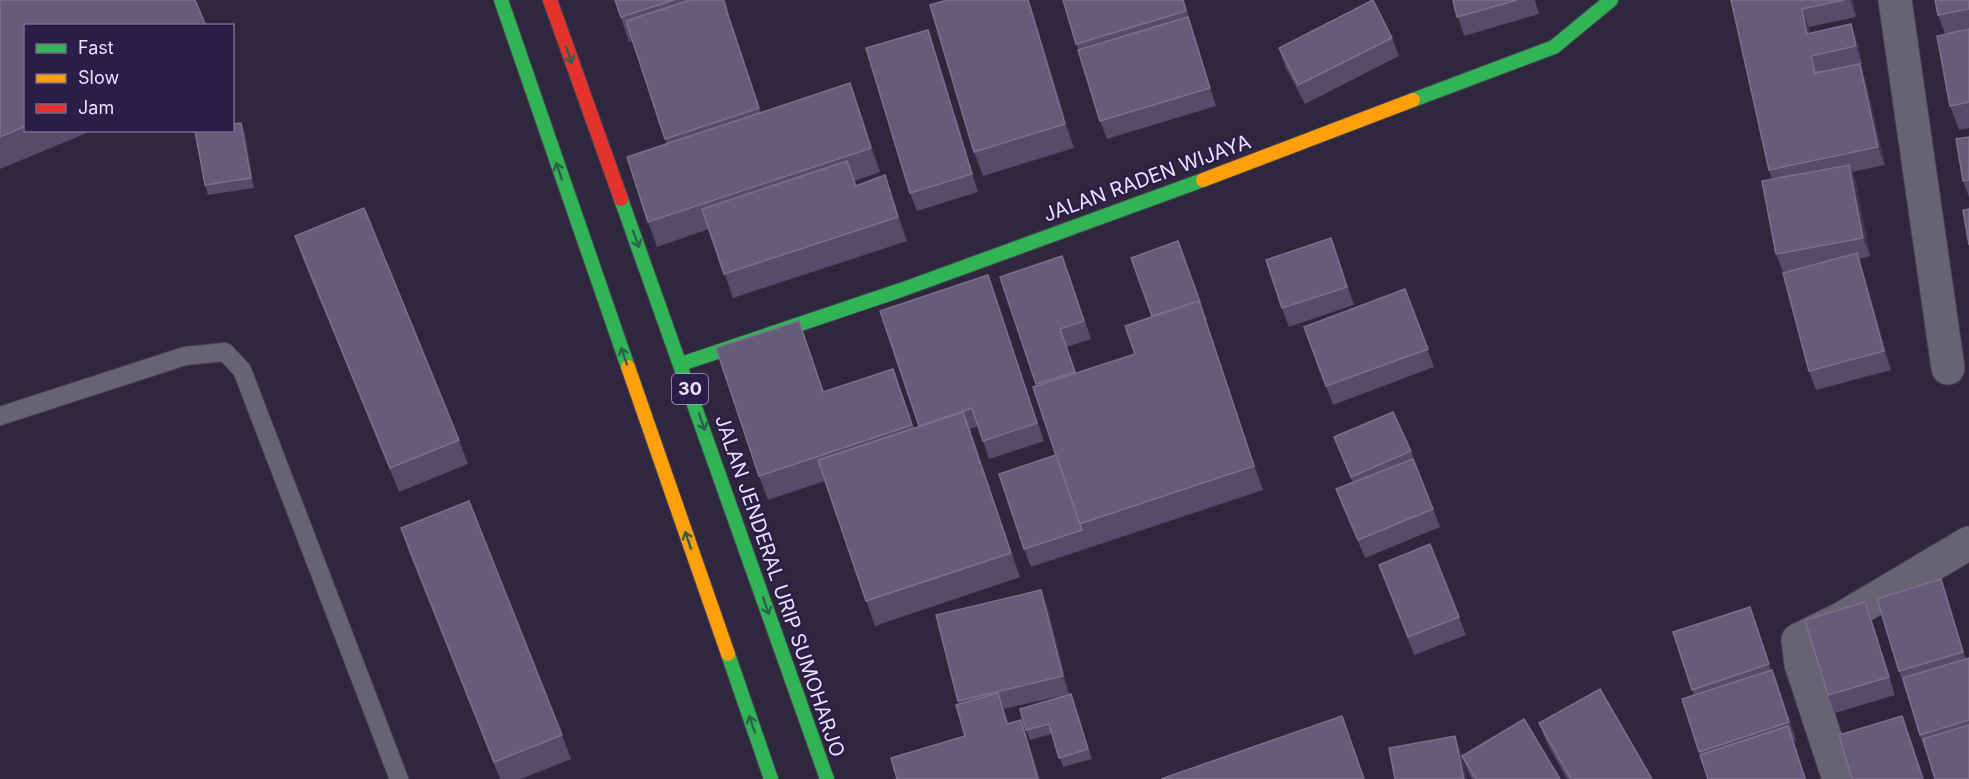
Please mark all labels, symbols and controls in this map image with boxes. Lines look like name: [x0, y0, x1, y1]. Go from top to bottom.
legend: [24, 24, 234, 132]
text: Fast: [78, 37, 114, 58]
one-way arrow: [565, 45, 576, 64]
text: Slow: [78, 67, 119, 88]
text: Jam: [78, 97, 114, 118]
street label: JALAN RADEN WIJAYA: [1040, 129, 1254, 227]
one-way arrow: [553, 163, 564, 181]
one-way arrow: [631, 229, 642, 247]
one-way arrow: [617, 347, 628, 365]
road number: 30: [672, 374, 708, 404]
one-way arrow: [697, 412, 708, 431]
street label: JALAN JENDERAL URIP SUMOHARJO: [710, 412, 850, 760]
one-way arrow: [681, 531, 692, 550]
one-way arrow: [762, 596, 773, 615]
one-way arrow: [746, 715, 757, 734]

